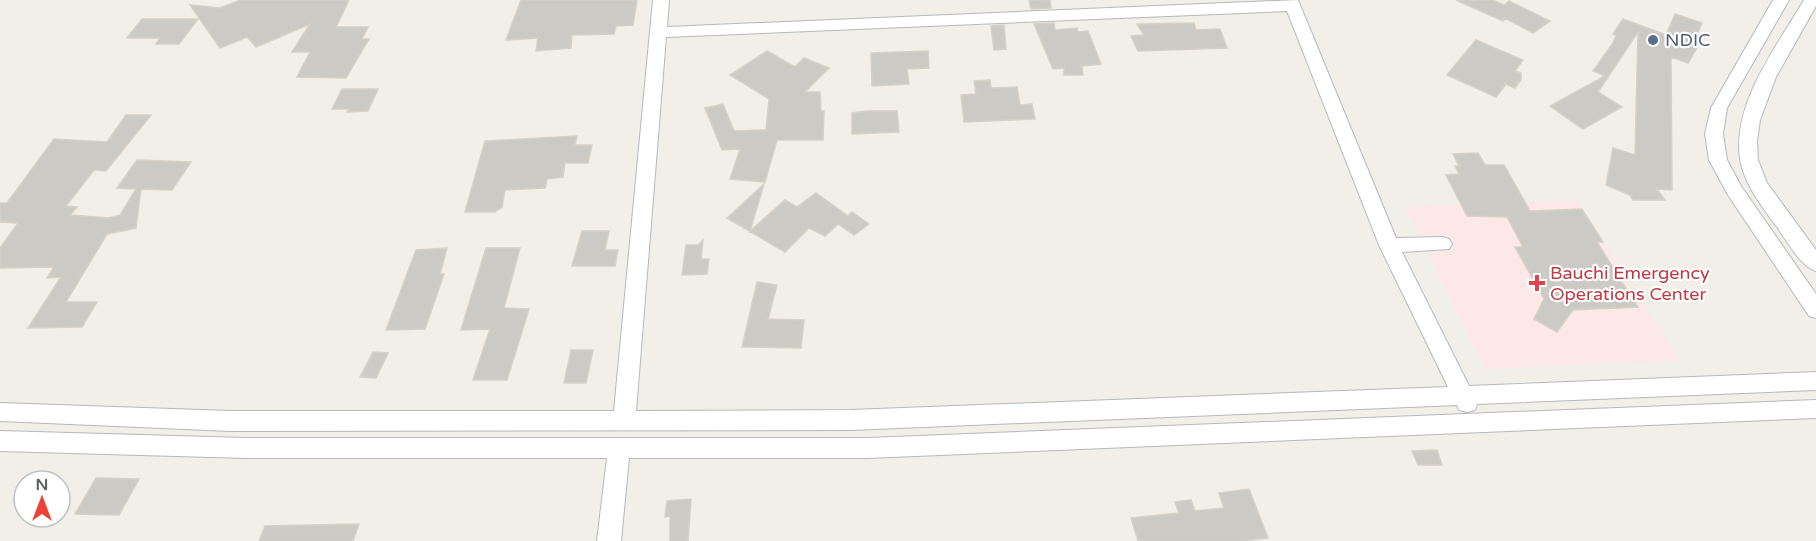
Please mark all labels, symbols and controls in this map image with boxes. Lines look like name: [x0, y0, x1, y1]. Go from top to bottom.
place label: NDIC: [1665, 29, 1711, 51]
marker: NDIC: [1646, 33, 1660, 47]
place label: Bauchi Emergency Operations Center: [1550, 262, 1710, 305]
marker: Bauchi Emergency Operations Center: [1528, 274, 1546, 292]
north arrow: [12, 469, 72, 529]
text: N: [36, 475, 48, 495]

